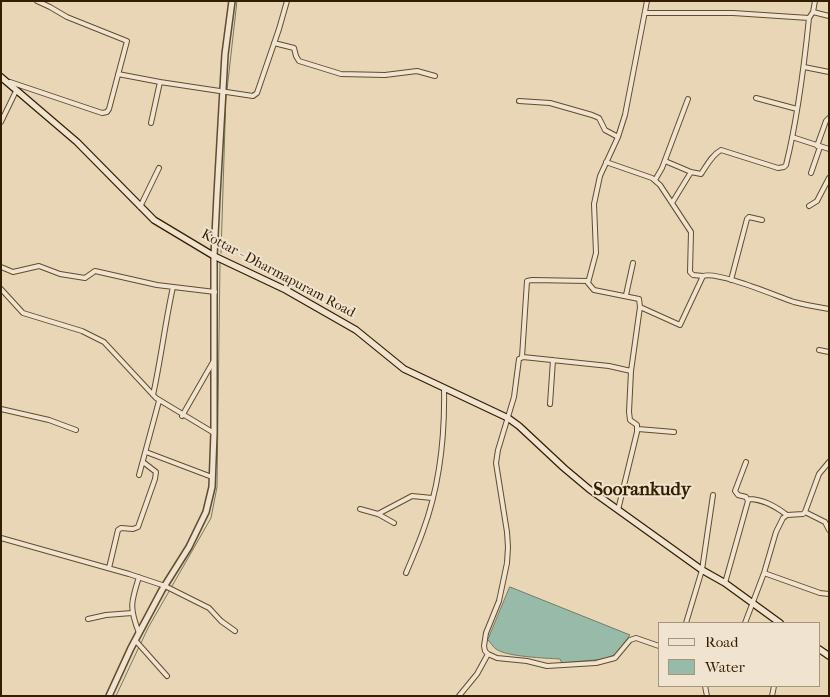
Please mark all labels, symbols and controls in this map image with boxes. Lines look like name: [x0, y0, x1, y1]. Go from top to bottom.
street label: Kottar - Dharmapuram Road: [198, 226, 358, 322]
district label: Soorankudy: [593, 479, 691, 501]
legend: [658, 622, 820, 687]
text: Road: [705, 633, 738, 651]
text: Water: [705, 658, 745, 676]

